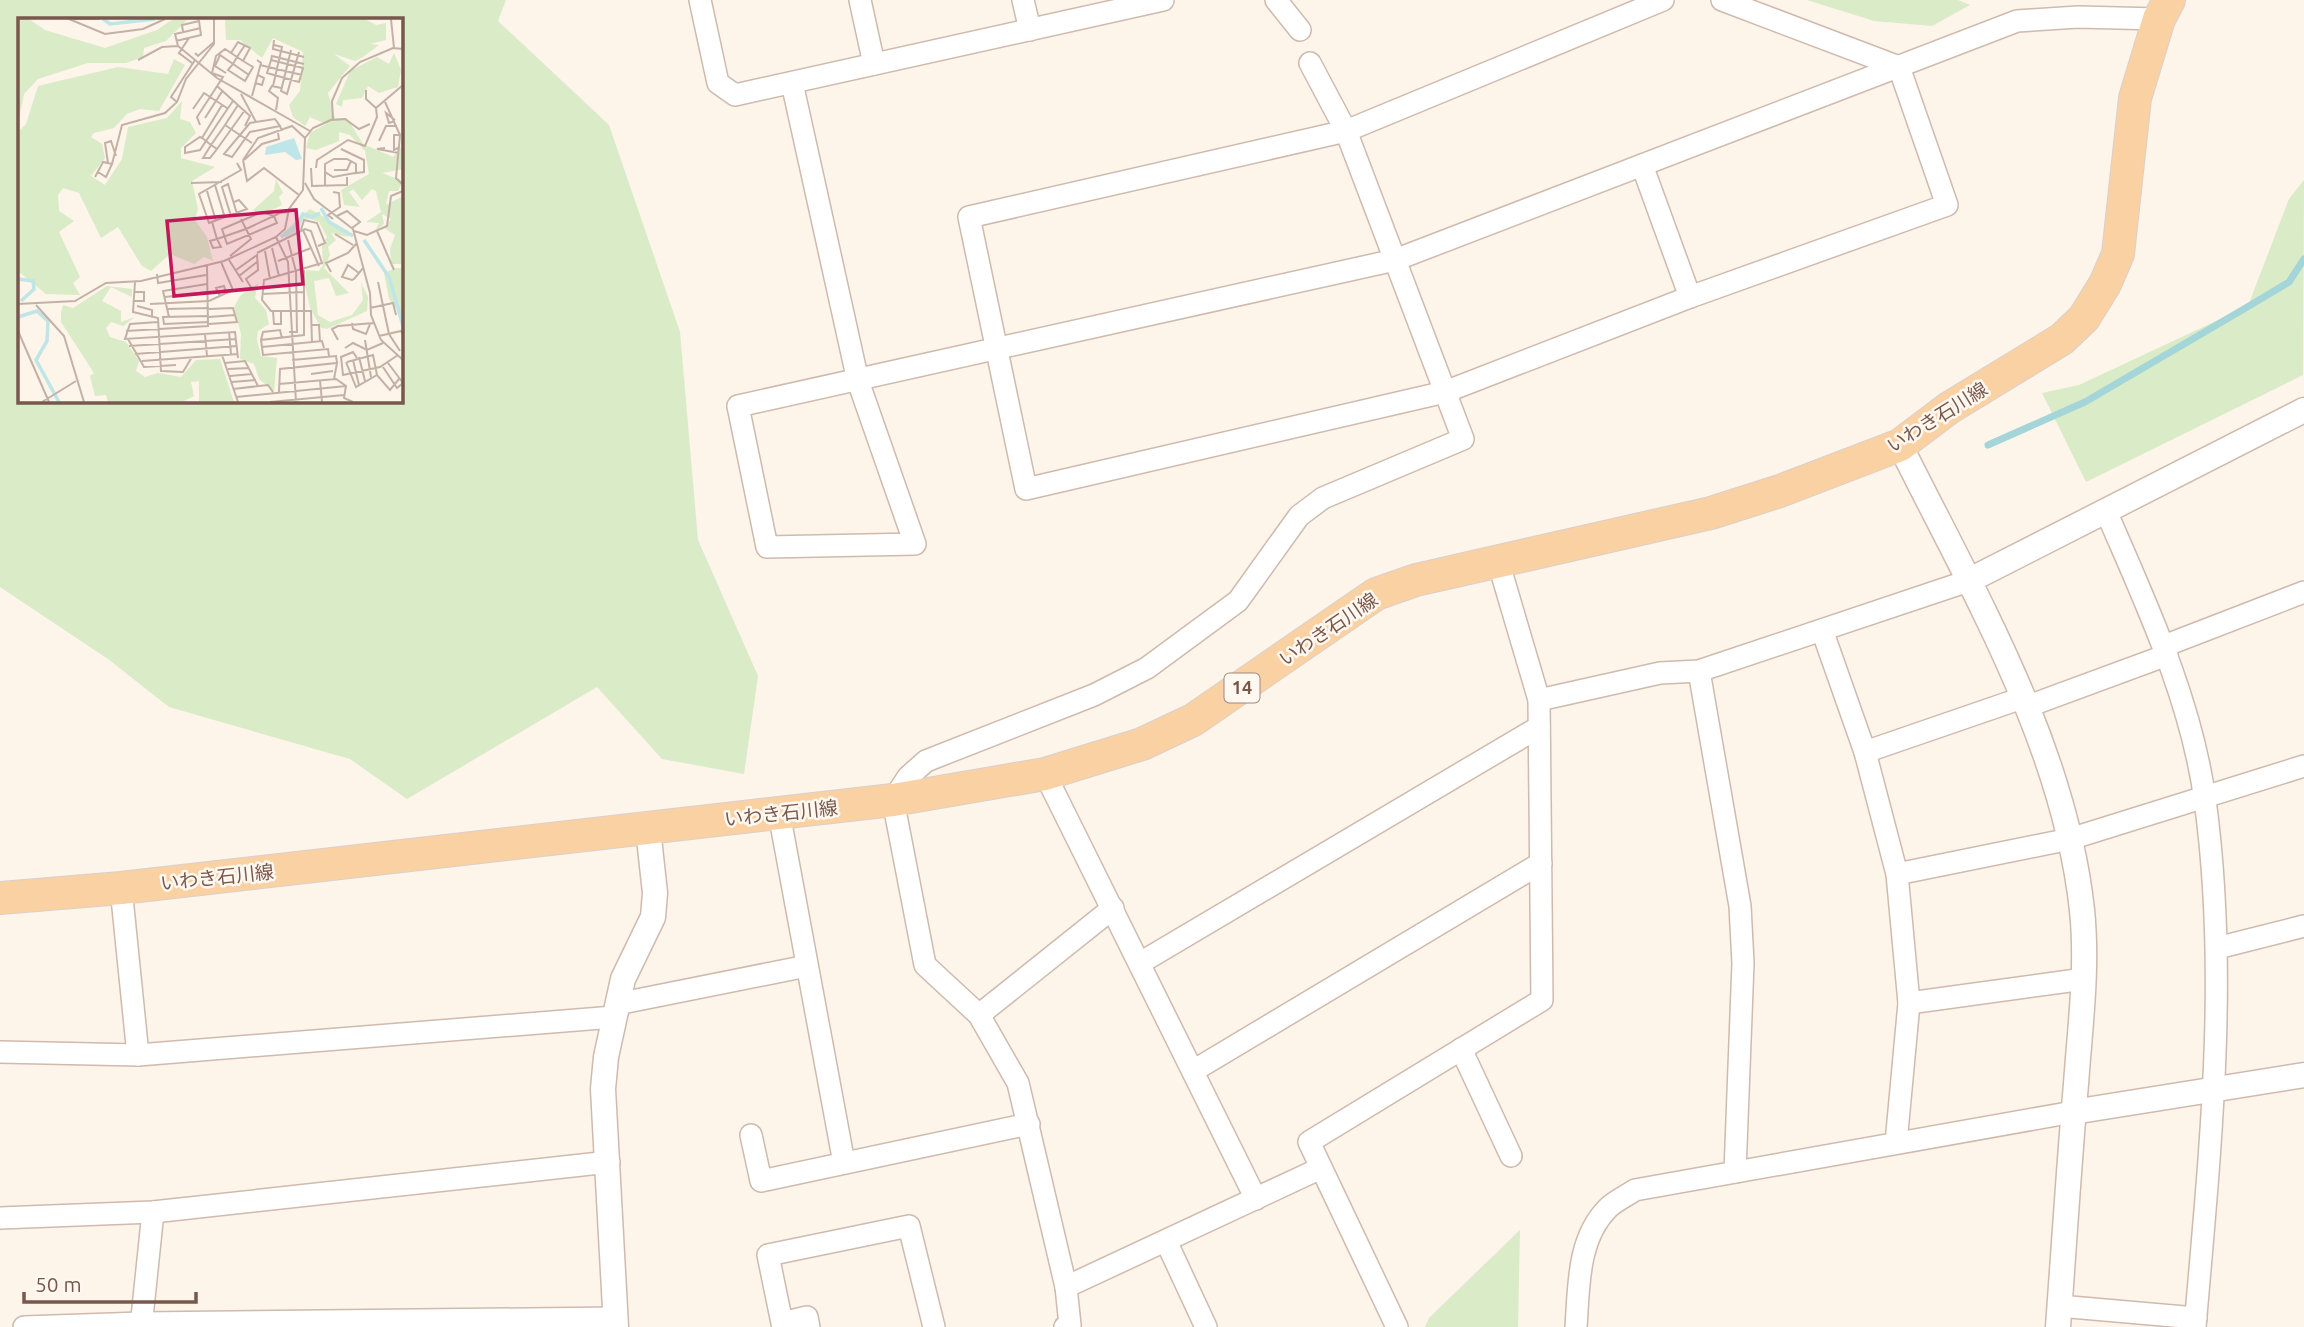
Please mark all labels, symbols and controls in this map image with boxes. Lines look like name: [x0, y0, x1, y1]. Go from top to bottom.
inset map: [18, 18, 402, 402]
street label: いわき石川線: [1883, 377, 1991, 457]
street label: いわき石川線: [1275, 588, 1381, 670]
road number: 14: [1224, 674, 1260, 702]
street label: いわき石川線: [723, 796, 839, 830]
street label: いわき石川線: [159, 860, 275, 894]
scale bar: [24, 1260, 196, 1304]
text: 50 m: [35, 1272, 82, 1296]

